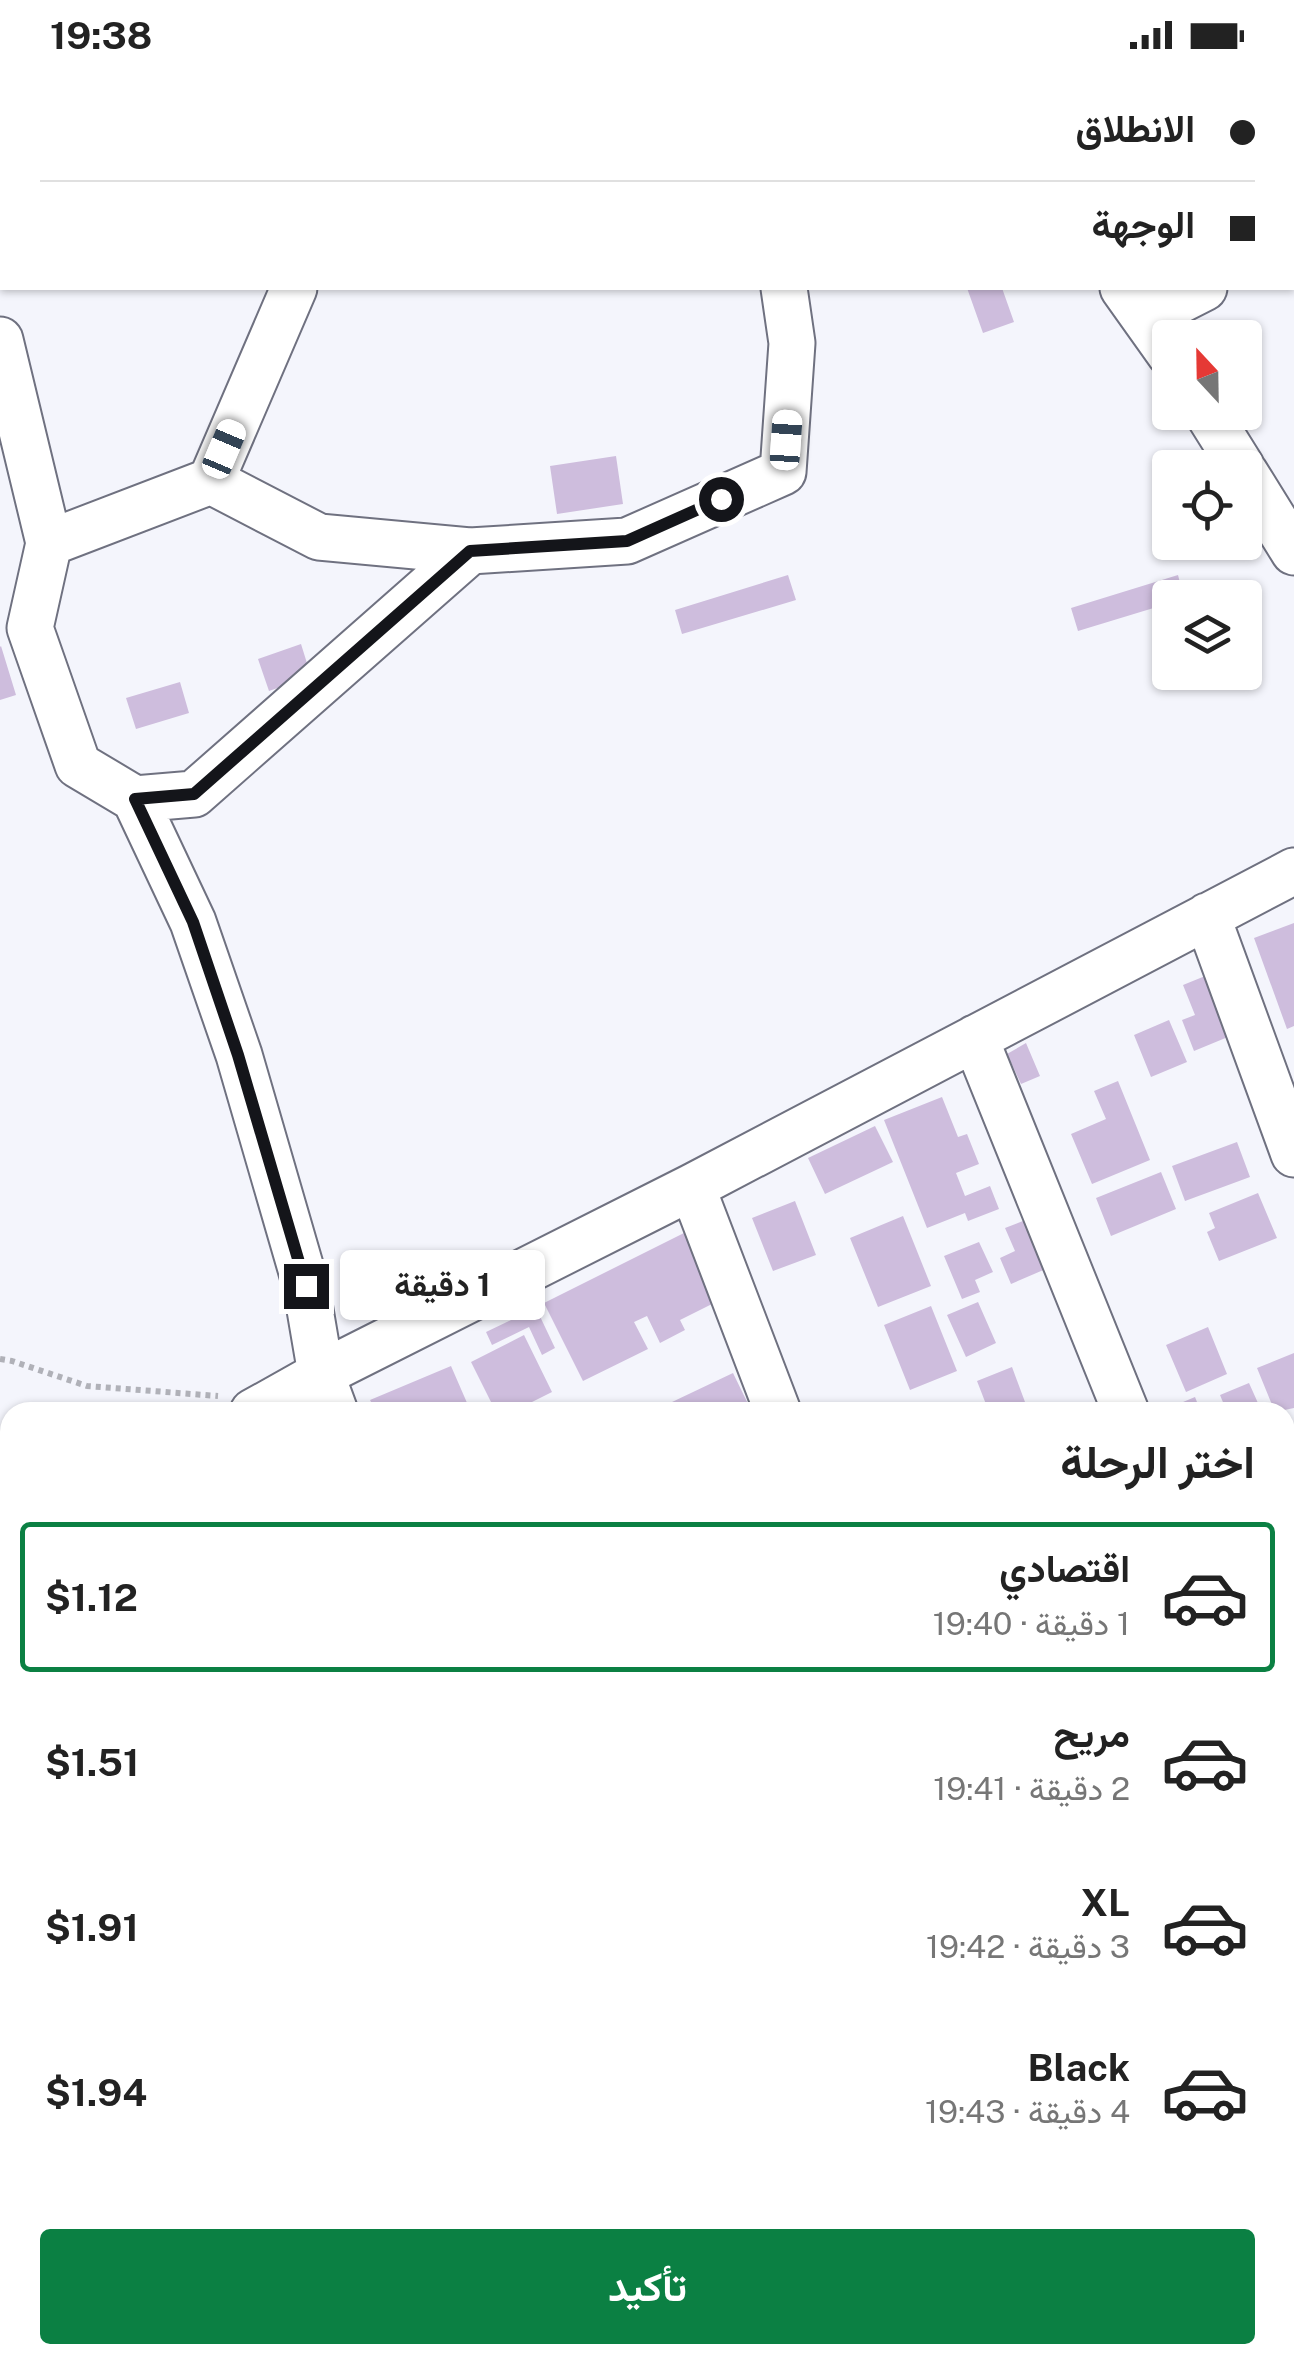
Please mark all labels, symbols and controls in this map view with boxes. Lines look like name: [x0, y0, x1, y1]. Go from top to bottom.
text: 19:38: [50, 13, 152, 58]
text: الانطلاق: [1076, 106, 1195, 151]
text: الوجهة: [1092, 202, 1195, 247]
north arrow: [1152, 320, 1262, 430]
map controls: [1152, 320, 1262, 690]
car: [769, 409, 803, 471]
car: [198, 416, 250, 482]
button: locate: [1152, 450, 1262, 560]
route start: [699, 477, 744, 522]
button: layers: [1152, 580, 1262, 690]
callout: 1 دقيقة: [341, 1251, 546, 1321]
route end: [284, 1264, 329, 1309]
text: 1 دقيقة: [394, 1266, 491, 1303]
text: اختر الرحلة: [1060, 1435, 1255, 1488]
text: اقتصادي: [999, 1546, 1130, 1591]
icon: car: [1160, 1552, 1250, 1642]
text: $1.12: [45, 1575, 138, 1620]
text: 1 دقيقة · 19:40: [933, 1605, 1130, 1642]
text: مريح: [1054, 1711, 1130, 1756]
icon: car: [1160, 1717, 1250, 1807]
text: $1.51: [45, 1740, 139, 1785]
text: 2 دقيقة · 19:41: [933, 1770, 1130, 1807]
text: XL: [1081, 1880, 1130, 1925]
icon: car: [1160, 1882, 1250, 1972]
text: $1.91: [45, 1905, 139, 1950]
text: 3 دقيقة · 19:42: [926, 1928, 1130, 1965]
text: Black: [1027, 2045, 1130, 2090]
icon: car: [1160, 2047, 1250, 2137]
text: $1.94: [45, 2070, 147, 2115]
text: 4 دقيقة · 19:43: [925, 2093, 1130, 2130]
button: تأكيد: [40, 2229, 1255, 2344]

